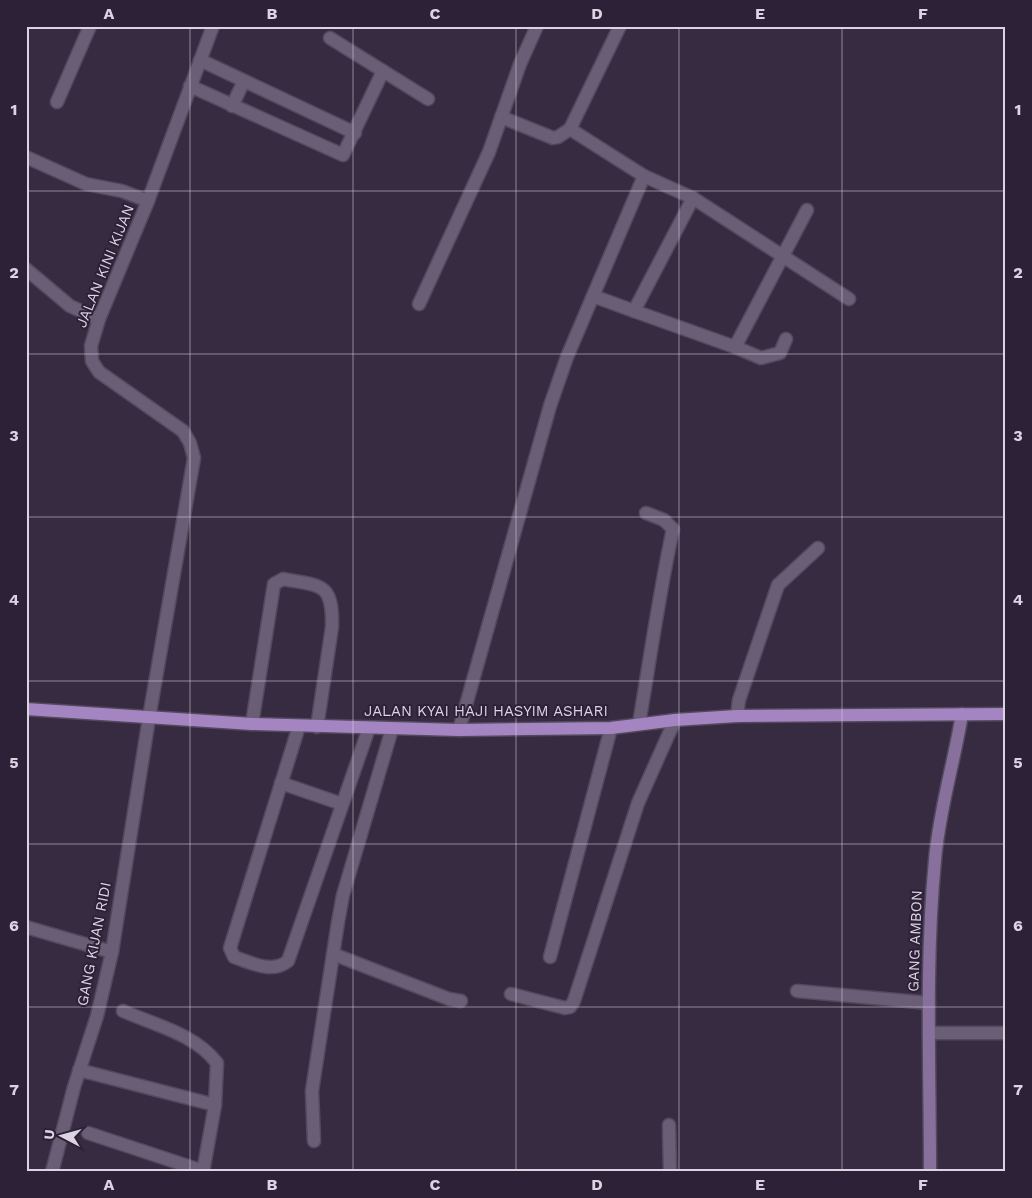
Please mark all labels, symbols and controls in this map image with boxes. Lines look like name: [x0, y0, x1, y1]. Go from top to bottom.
text: A: [104, 4, 115, 23]
text: B: [267, 4, 278, 23]
text: C: [430, 4, 441, 23]
text: D: [591, 4, 603, 23]
text: E: [755, 4, 765, 23]
text: F: [918, 4, 928, 23]
text: 1: [11, 100, 17, 119]
text: 1: [1015, 100, 1021, 119]
street label: JALAN KINI KIJAN: [72, 202, 138, 330]
text: 2: [9, 263, 19, 282]
text: 2: [1013, 263, 1023, 282]
text: 3: [9, 426, 19, 445]
text: 3: [1013, 426, 1023, 445]
text: 4: [9, 590, 19, 609]
text: 4: [1013, 590, 1023, 609]
street label: JALAN KYAI HAJI HASYIM ASHARI: [364, 702, 608, 720]
text: 5: [9, 753, 19, 772]
text: 5: [1013, 753, 1023, 772]
street label: GANG KIJAN RIDI: [73, 881, 115, 1007]
street label: GANG AMBON: [904, 890, 926, 992]
text: 6: [9, 916, 19, 935]
text: 6: [1013, 916, 1023, 935]
text: 7: [9, 1080, 19, 1099]
text: 7: [1013, 1080, 1023, 1099]
north arrow: [38, 1110, 88, 1160]
text: U: [41, 1129, 58, 1140]
text: A: [104, 1175, 115, 1194]
text: B: [267, 1175, 278, 1194]
text: C: [430, 1175, 441, 1194]
text: D: [591, 1175, 603, 1194]
text: E: [755, 1175, 765, 1194]
text: F: [918, 1175, 928, 1194]

